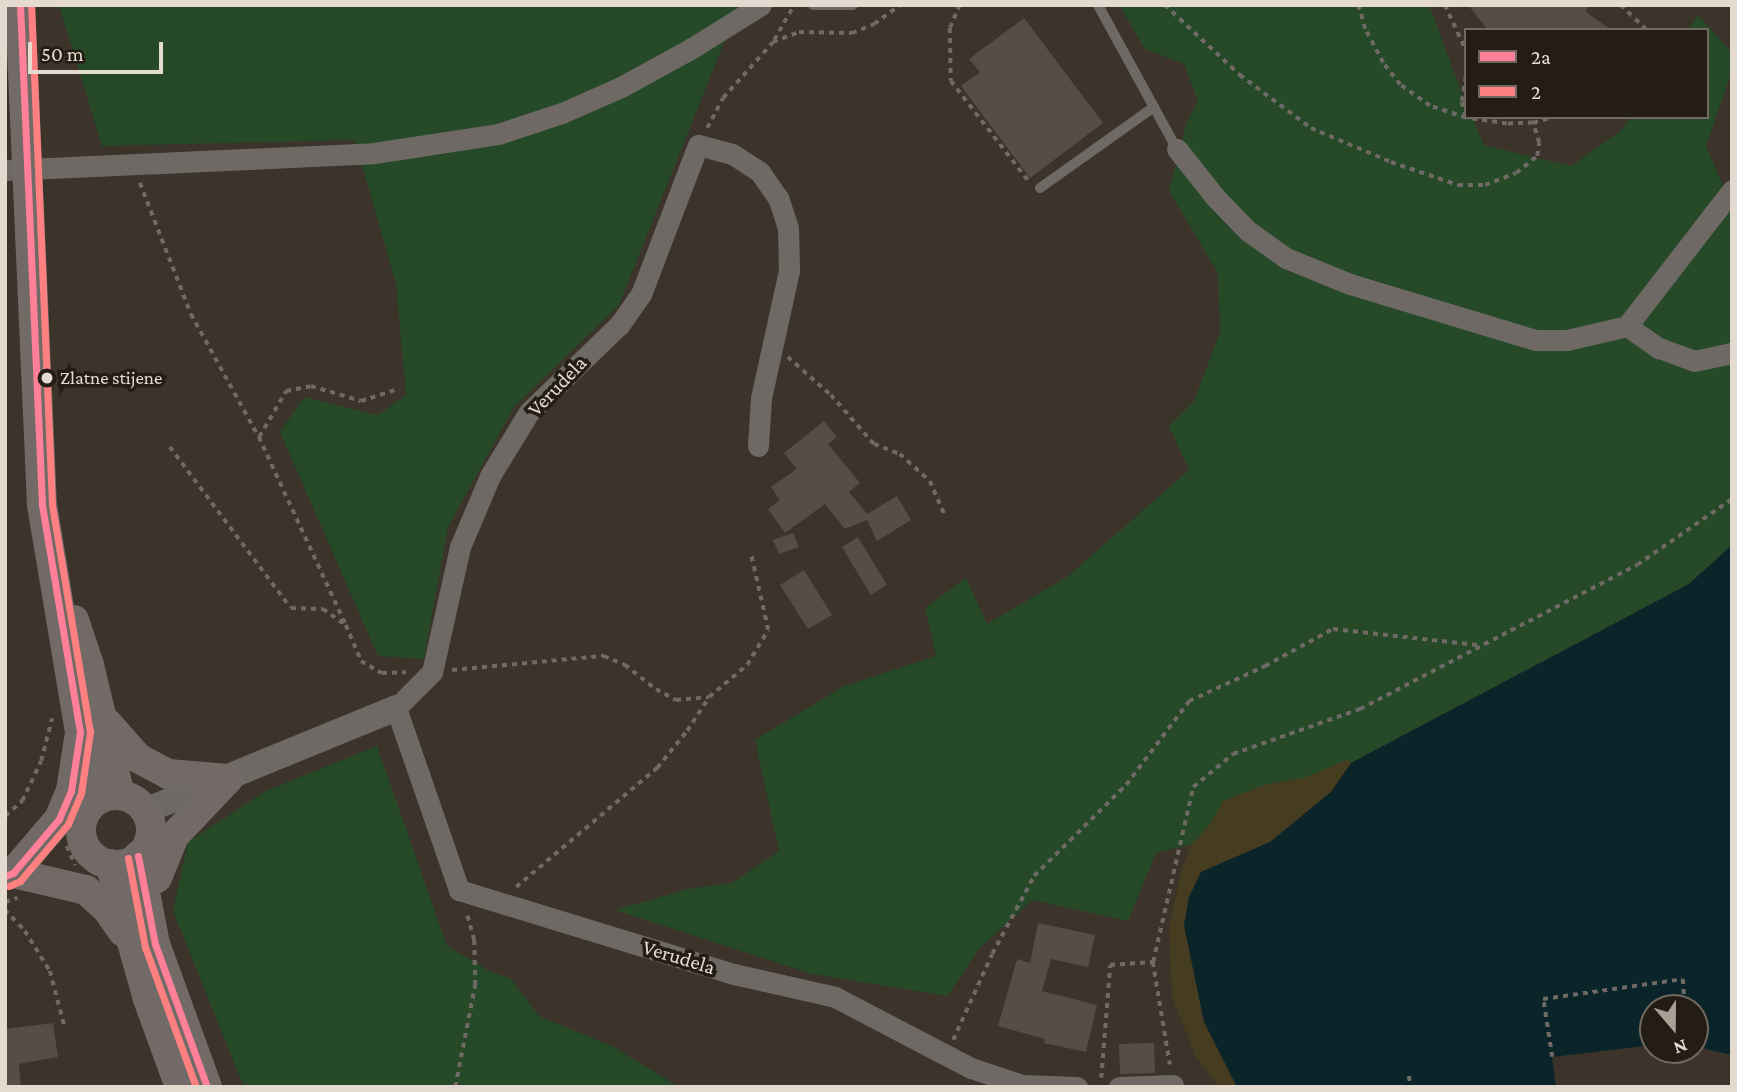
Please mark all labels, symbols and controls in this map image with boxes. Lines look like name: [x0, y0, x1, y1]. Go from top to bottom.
scale bar: [32, 28, 166, 72]
legend: [1464, 28, 1709, 119]
text: 50 m: [41, 42, 84, 66]
text: 2a: [1531, 45, 1551, 69]
text: 2: [1531, 80, 1541, 104]
street label: Verudela: [522, 350, 592, 422]
place label: Zlatne stijene: [60, 367, 162, 389]
marker: Zlatne stijene: [40, 371, 54, 385]
street label: Verudela: [640, 934, 718, 980]
north arrow: [1639, 994, 1709, 1064]
text: N: [1671, 1035, 1690, 1059]

